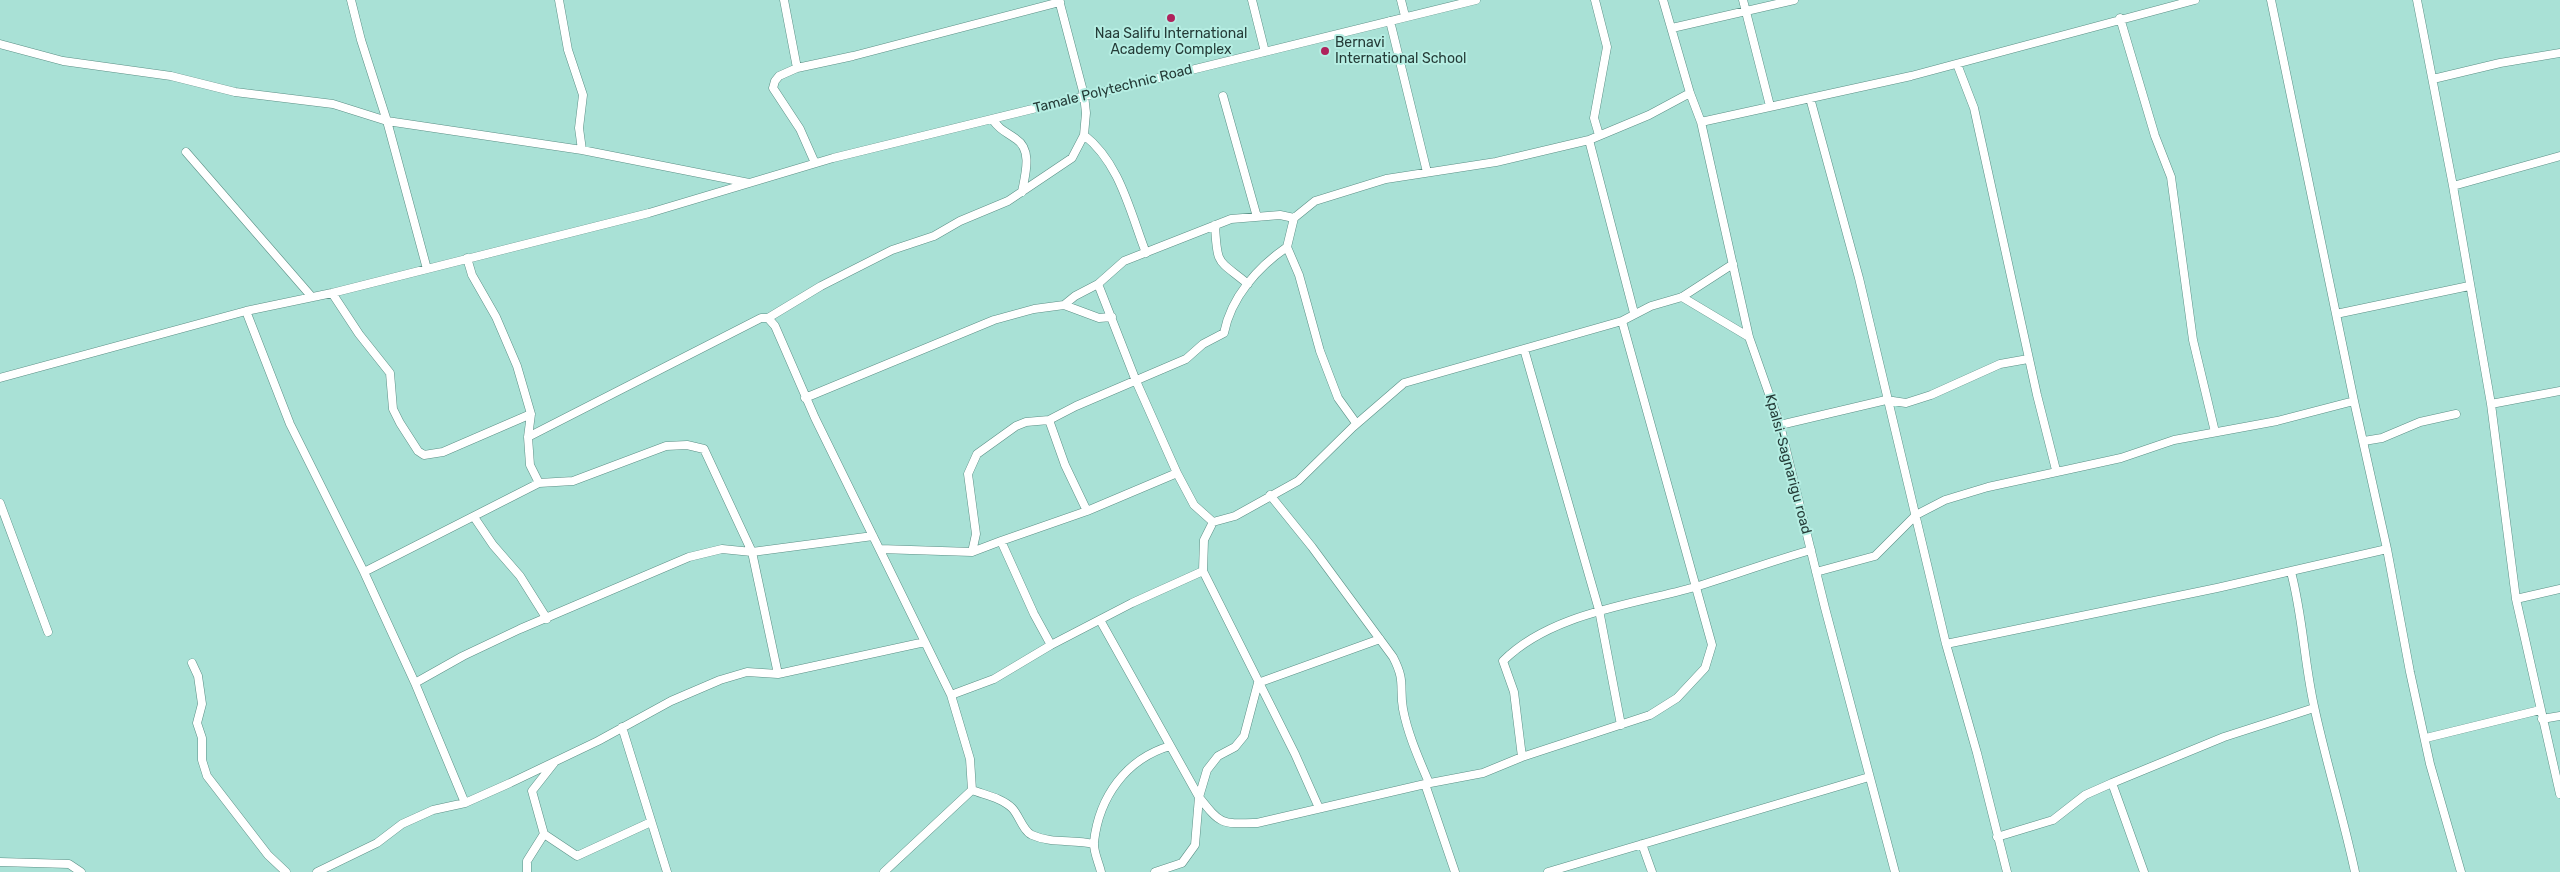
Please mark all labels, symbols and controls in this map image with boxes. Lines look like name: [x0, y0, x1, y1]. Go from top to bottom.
marker: Naa Salifu International Academy Complex: [1165, 12, 1177, 24]
place label: Naa Salifu International Academy Complex: [1095, 26, 1247, 58]
place label: Bernavi International School: [1335, 35, 1466, 68]
marker: Bernavi International School: [1319, 45, 1331, 57]
street label: Tamale Polytechnic Road: [1032, 61, 1194, 117]
street label: Kpalsi-Sagnarigu road: [1761, 392, 1815, 536]

